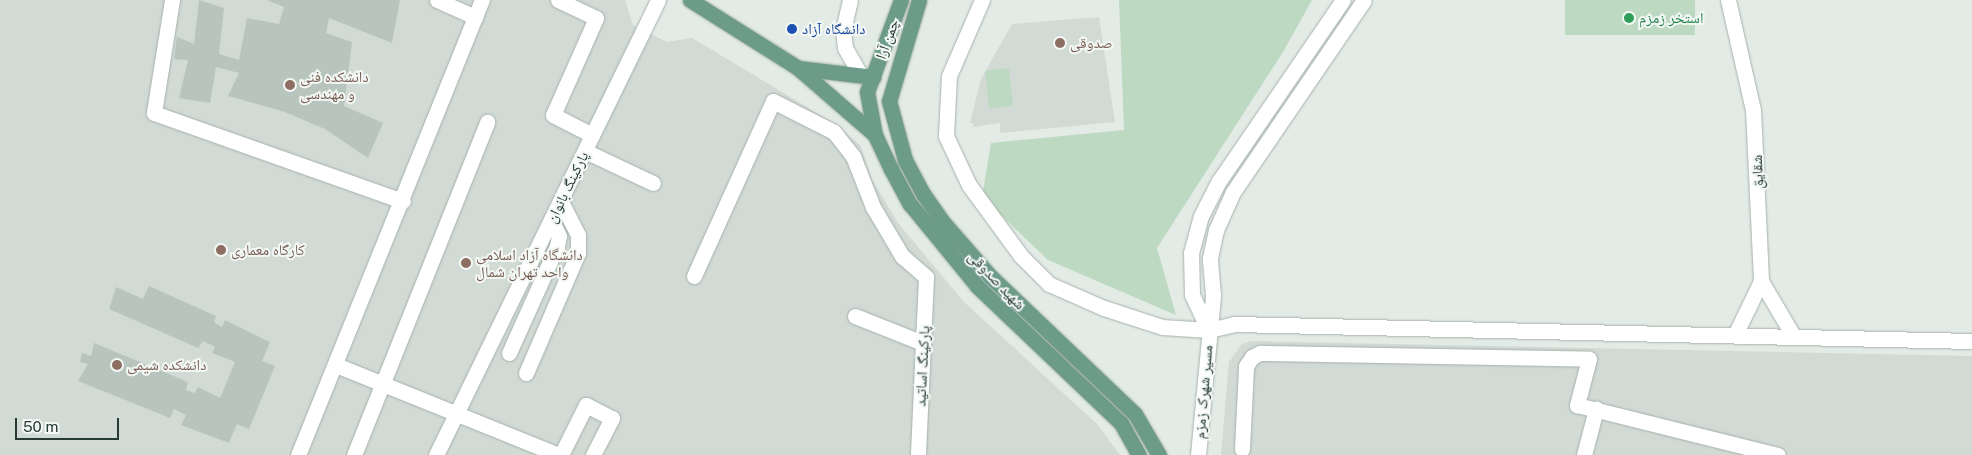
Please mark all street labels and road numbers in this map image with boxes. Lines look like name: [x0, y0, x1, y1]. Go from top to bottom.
street label: چمن آرا: [872, 17, 902, 61]
street label: پارکینگ بانوان: [542, 148, 592, 226]
street label: شقایق: [1747, 155, 1767, 189]
street label: شهید صدوقی: [965, 247, 1029, 313]
street label: پارکینگ اساتید: [911, 325, 933, 407]
street label: مسیر شهرک زمزم: [1190, 344, 1216, 440]

